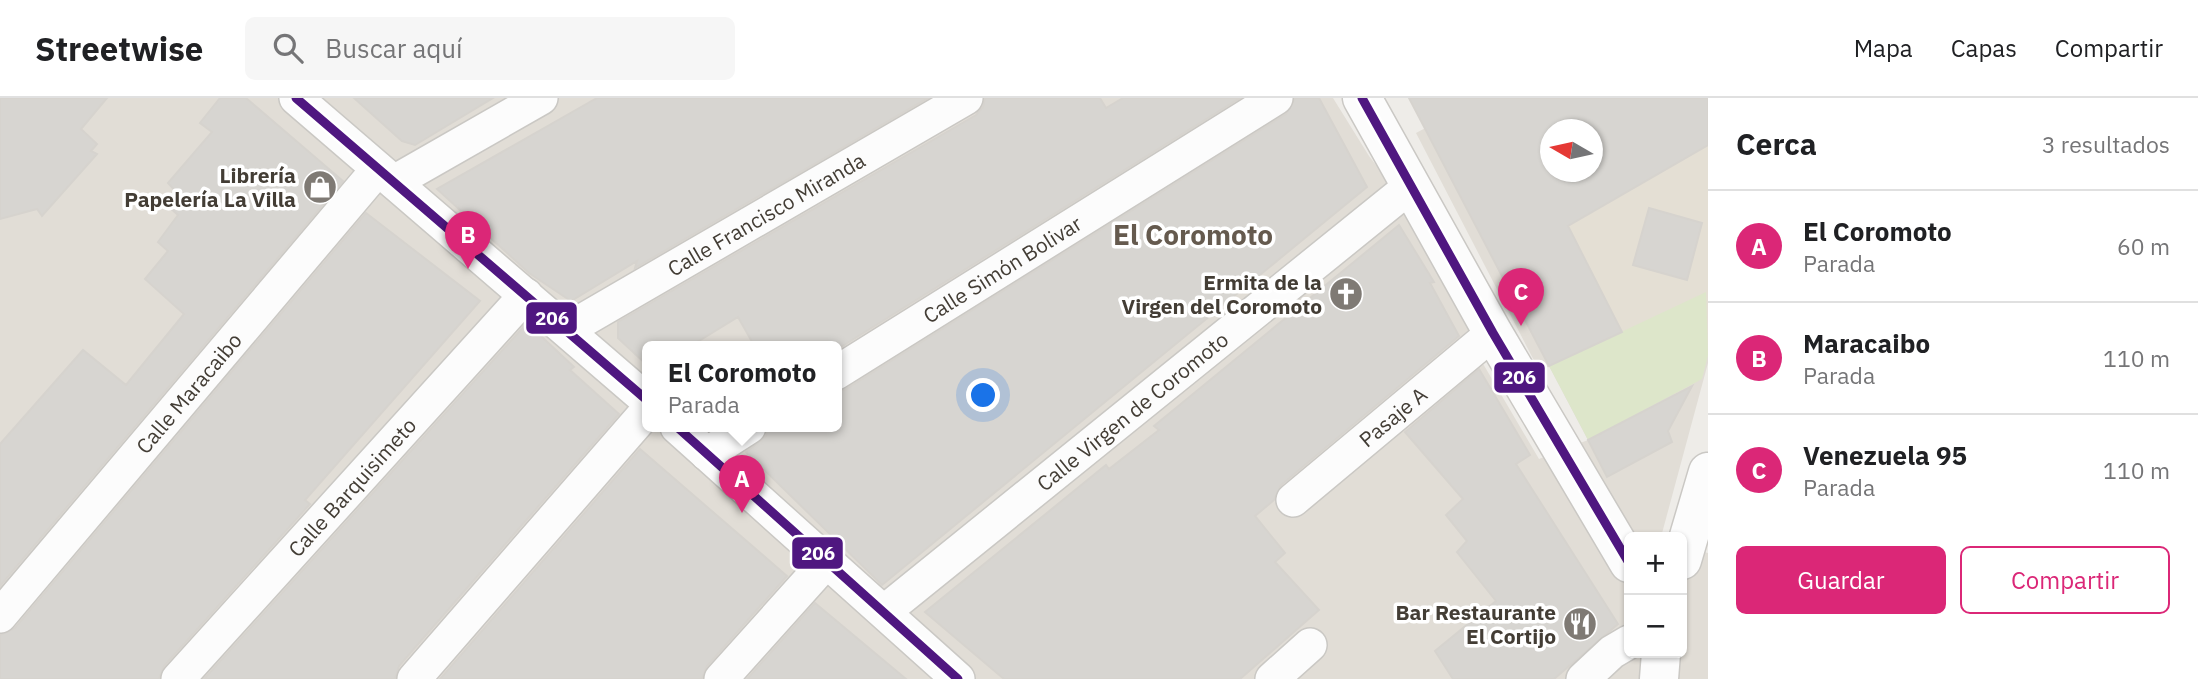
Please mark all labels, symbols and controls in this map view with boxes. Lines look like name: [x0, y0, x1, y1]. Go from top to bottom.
search box: [245, 17, 735, 80]
text: Streetwise: [35, 27, 203, 70]
icon: search: [269, 29, 307, 67]
text: Buscar aquí: [325, 31, 463, 65]
text: Mapa: [1854, 32, 1913, 64]
text: Capas: [1951, 32, 2017, 64]
text: Compartir: [2055, 32, 2163, 64]
north arrow: [1540, 119, 1603, 182]
text: Cerca: [1736, 124, 1817, 163]
text: 3 resultados: [2042, 129, 2170, 159]
street label: Calle Francisco Miranda: [662, 146, 870, 282]
place label: Librería Papelería La Villa: [124, 161, 296, 213]
shop icon: Librería Papelería La Villa: [301, 168, 339, 206]
street label: Calle Simón Bolivar: [918, 209, 1087, 329]
pin: B: [445, 211, 491, 269]
text: El Coromoto: [1803, 214, 1952, 248]
district label: El Coromoto: [1113, 216, 1273, 253]
text: A: [1751, 231, 1767, 261]
text: 60 m: [2117, 231, 2170, 261]
text: Parada: [1803, 248, 1875, 278]
place label: Ermita de la Virgen del Coromoto: [1121, 268, 1322, 320]
pin: C: [1498, 268, 1544, 326]
church icon: Ermita de la Virgen del Coromoto: [1327, 275, 1365, 313]
line badge: 206: [525, 301, 578, 335]
text: 206: [535, 306, 569, 330]
street label: Calle Virgen de Coromoto: [1031, 325, 1234, 497]
text: Maracaibo: [1803, 326, 1930, 360]
street label: Calle Maracaibo: [129, 327, 248, 459]
popup: [642, 341, 842, 432]
text: B: [1751, 343, 1767, 373]
text: 110 m: [2103, 343, 2170, 373]
text: El Coromoto: [668, 355, 816, 389]
text: Parada: [1803, 360, 1875, 390]
line badge: 206: [1493, 361, 1546, 394]
text: 206: [1502, 365, 1536, 389]
your location: [966, 378, 1000, 412]
street label: Pasaje A: [1353, 380, 1433, 453]
text: Parada: [668, 389, 740, 419]
street label: Calle Barquisimeto: [282, 412, 422, 563]
text: Venezuela 95: [1803, 438, 1967, 472]
pin: A: [719, 455, 765, 513]
text: C: [1752, 455, 1766, 485]
text: 110 m: [2103, 455, 2170, 485]
text: Parada: [1803, 472, 1875, 502]
map controls: [1624, 532, 1687, 658]
button: +: [1624, 532, 1687, 595]
line badge: 206: [791, 536, 844, 570]
text: 206: [801, 541, 835, 565]
button: Guardar: [1736, 546, 1946, 614]
button: Compartir: [1960, 546, 2170, 614]
button: −: [1624, 595, 1687, 658]
place label: Bar Restaurante El Cortijo: [1396, 598, 1556, 650]
restaurant icon: Bar Restaurante El Cortijo: [1561, 605, 1599, 643]

